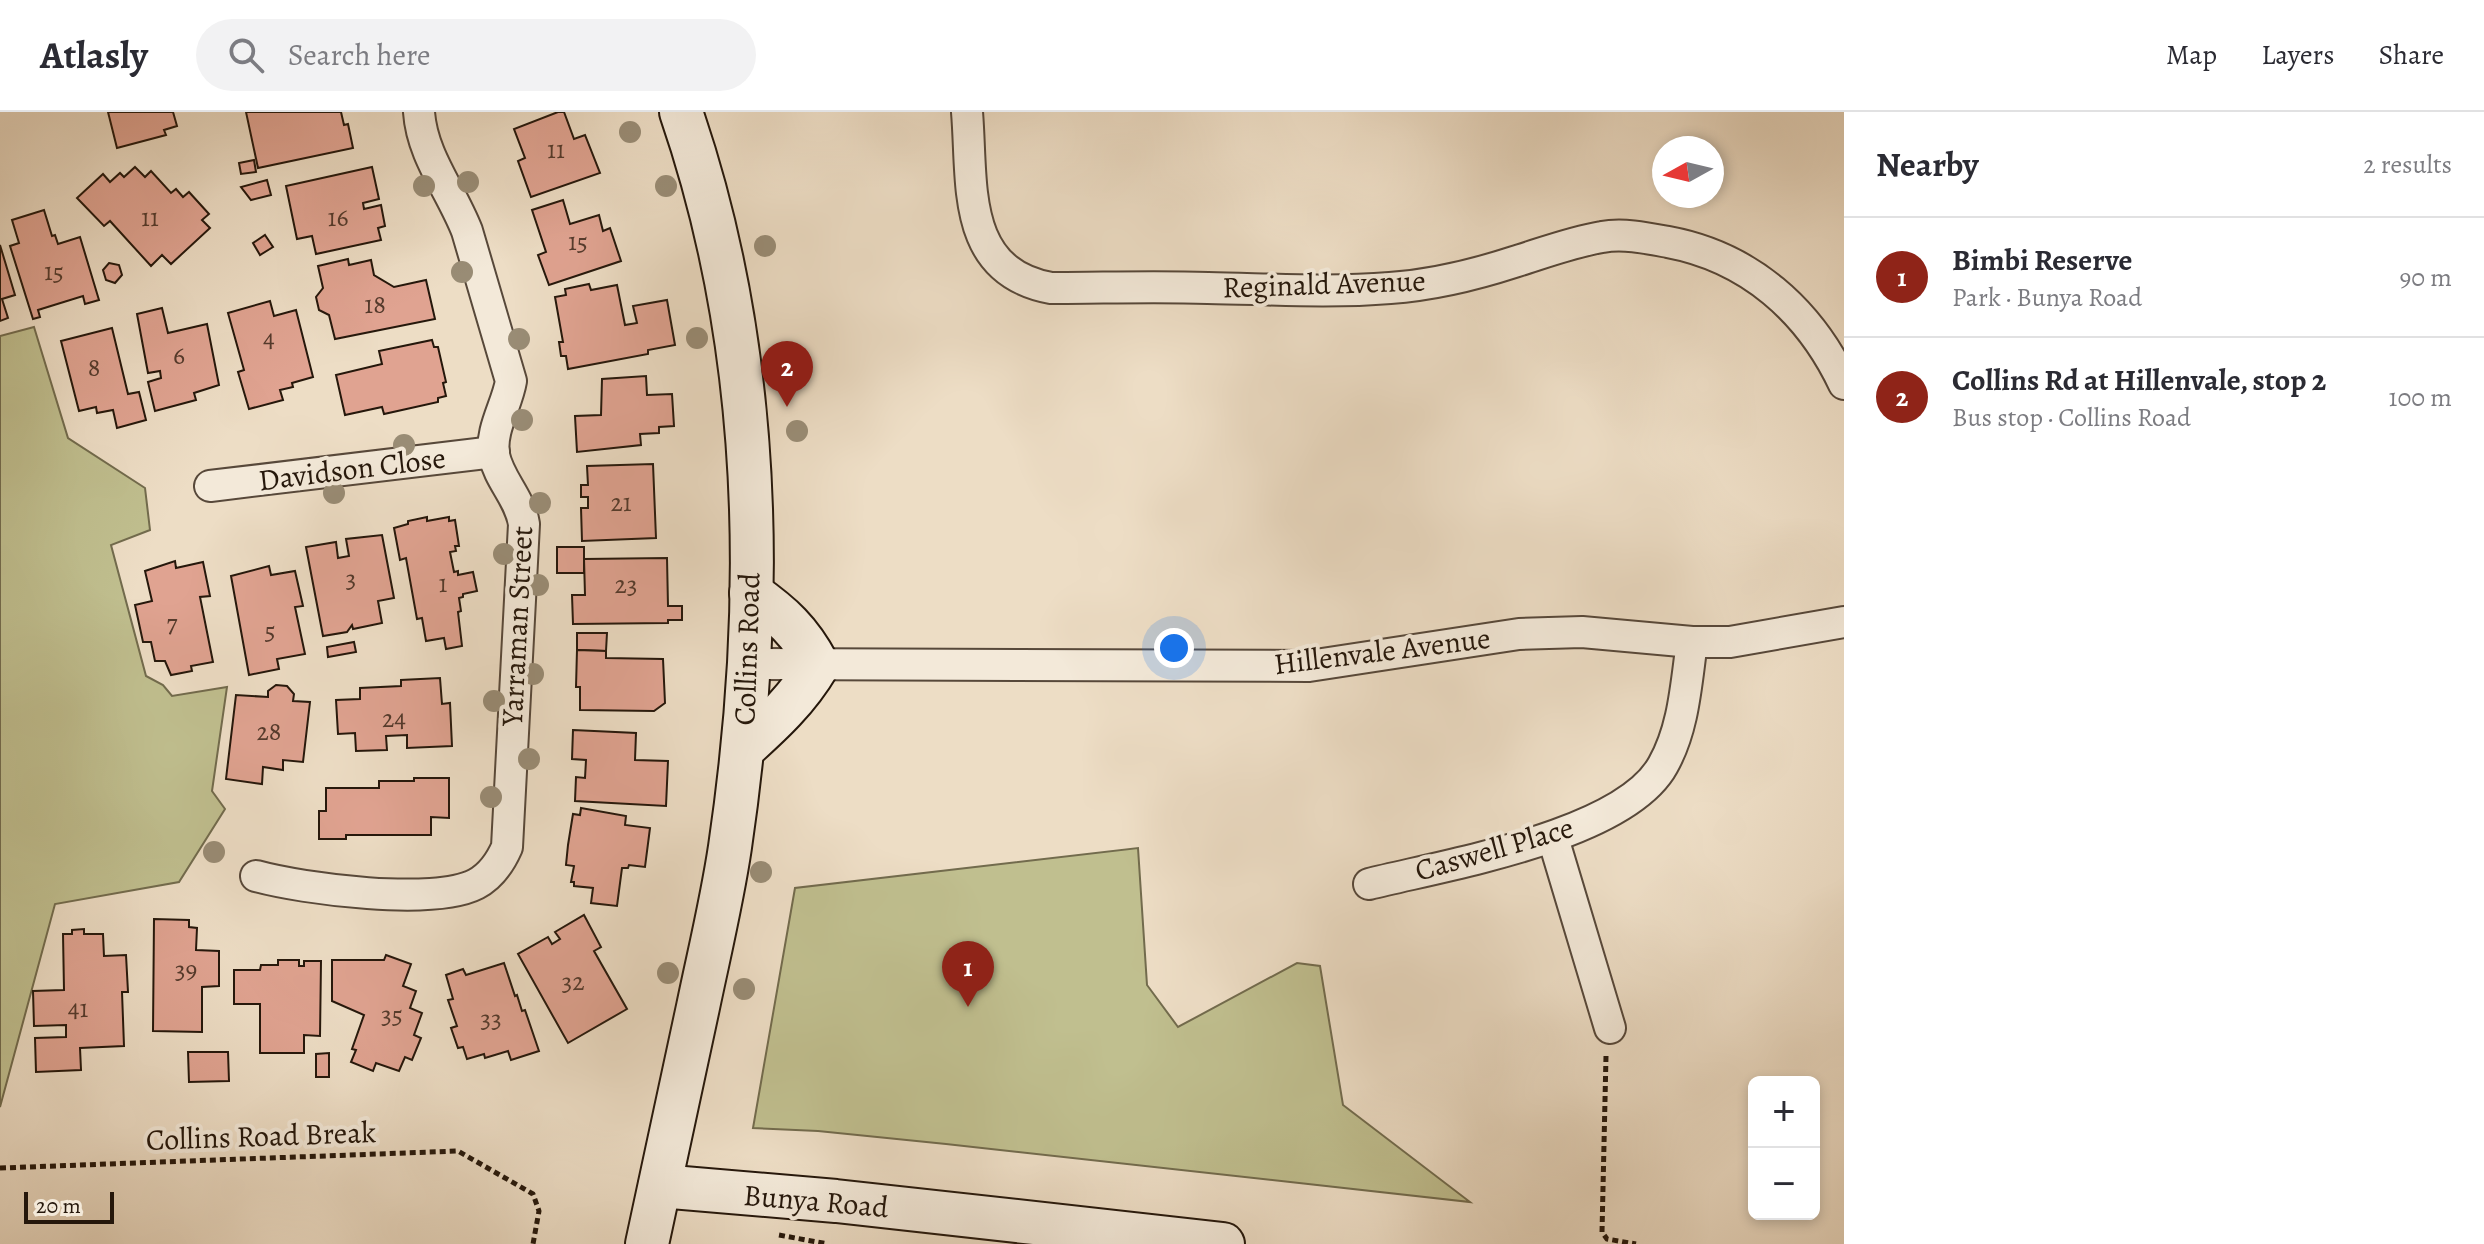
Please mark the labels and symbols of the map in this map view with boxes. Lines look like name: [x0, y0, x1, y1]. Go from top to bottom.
house number: 11: [547, 132, 565, 167]
north arrow: [1652, 136, 1724, 208]
house number: 11: [141, 200, 159, 235]
house number: 16: [328, 200, 348, 235]
house number: 15: [568, 224, 588, 259]
house number: 15: [44, 254, 64, 289]
street label: Reginald Avenue: [1222, 260, 1426, 308]
house number: 18: [364, 287, 386, 322]
house number: 4: [263, 321, 275, 356]
house number: 6: [173, 338, 185, 373]
pin: 2: [761, 341, 813, 407]
house number: 8: [88, 350, 100, 385]
street label: Davidson Close: [256, 438, 448, 500]
house number: 21: [610, 485, 632, 520]
street label: Yarraman Street: [492, 525, 542, 728]
house number: 3: [346, 561, 356, 596]
house number: 1: [439, 566, 448, 601]
house number: 23: [614, 567, 638, 602]
street label: Collins Road: [724, 571, 770, 726]
house number: 7: [167, 606, 178, 641]
house number: 5: [264, 613, 276, 648]
street label: Hillenvale Avenue: [1272, 618, 1492, 684]
your location: [1154, 628, 1194, 668]
house number: 24: [382, 701, 406, 736]
house number: 28: [257, 714, 281, 749]
street label: Caswell Place: [1410, 807, 1578, 891]
pin: 1: [942, 941, 994, 1007]
house number: 39: [175, 952, 197, 987]
house number: 32: [561, 964, 585, 999]
house number: 41: [68, 991, 88, 1026]
house number: 35: [381, 997, 403, 1032]
house number: 33: [480, 1001, 502, 1036]
street label: Collins Road Break: [145, 1112, 377, 1160]
street label: Bunya Road: [742, 1175, 891, 1227]
scale bar: [24, 1188, 114, 1224]

